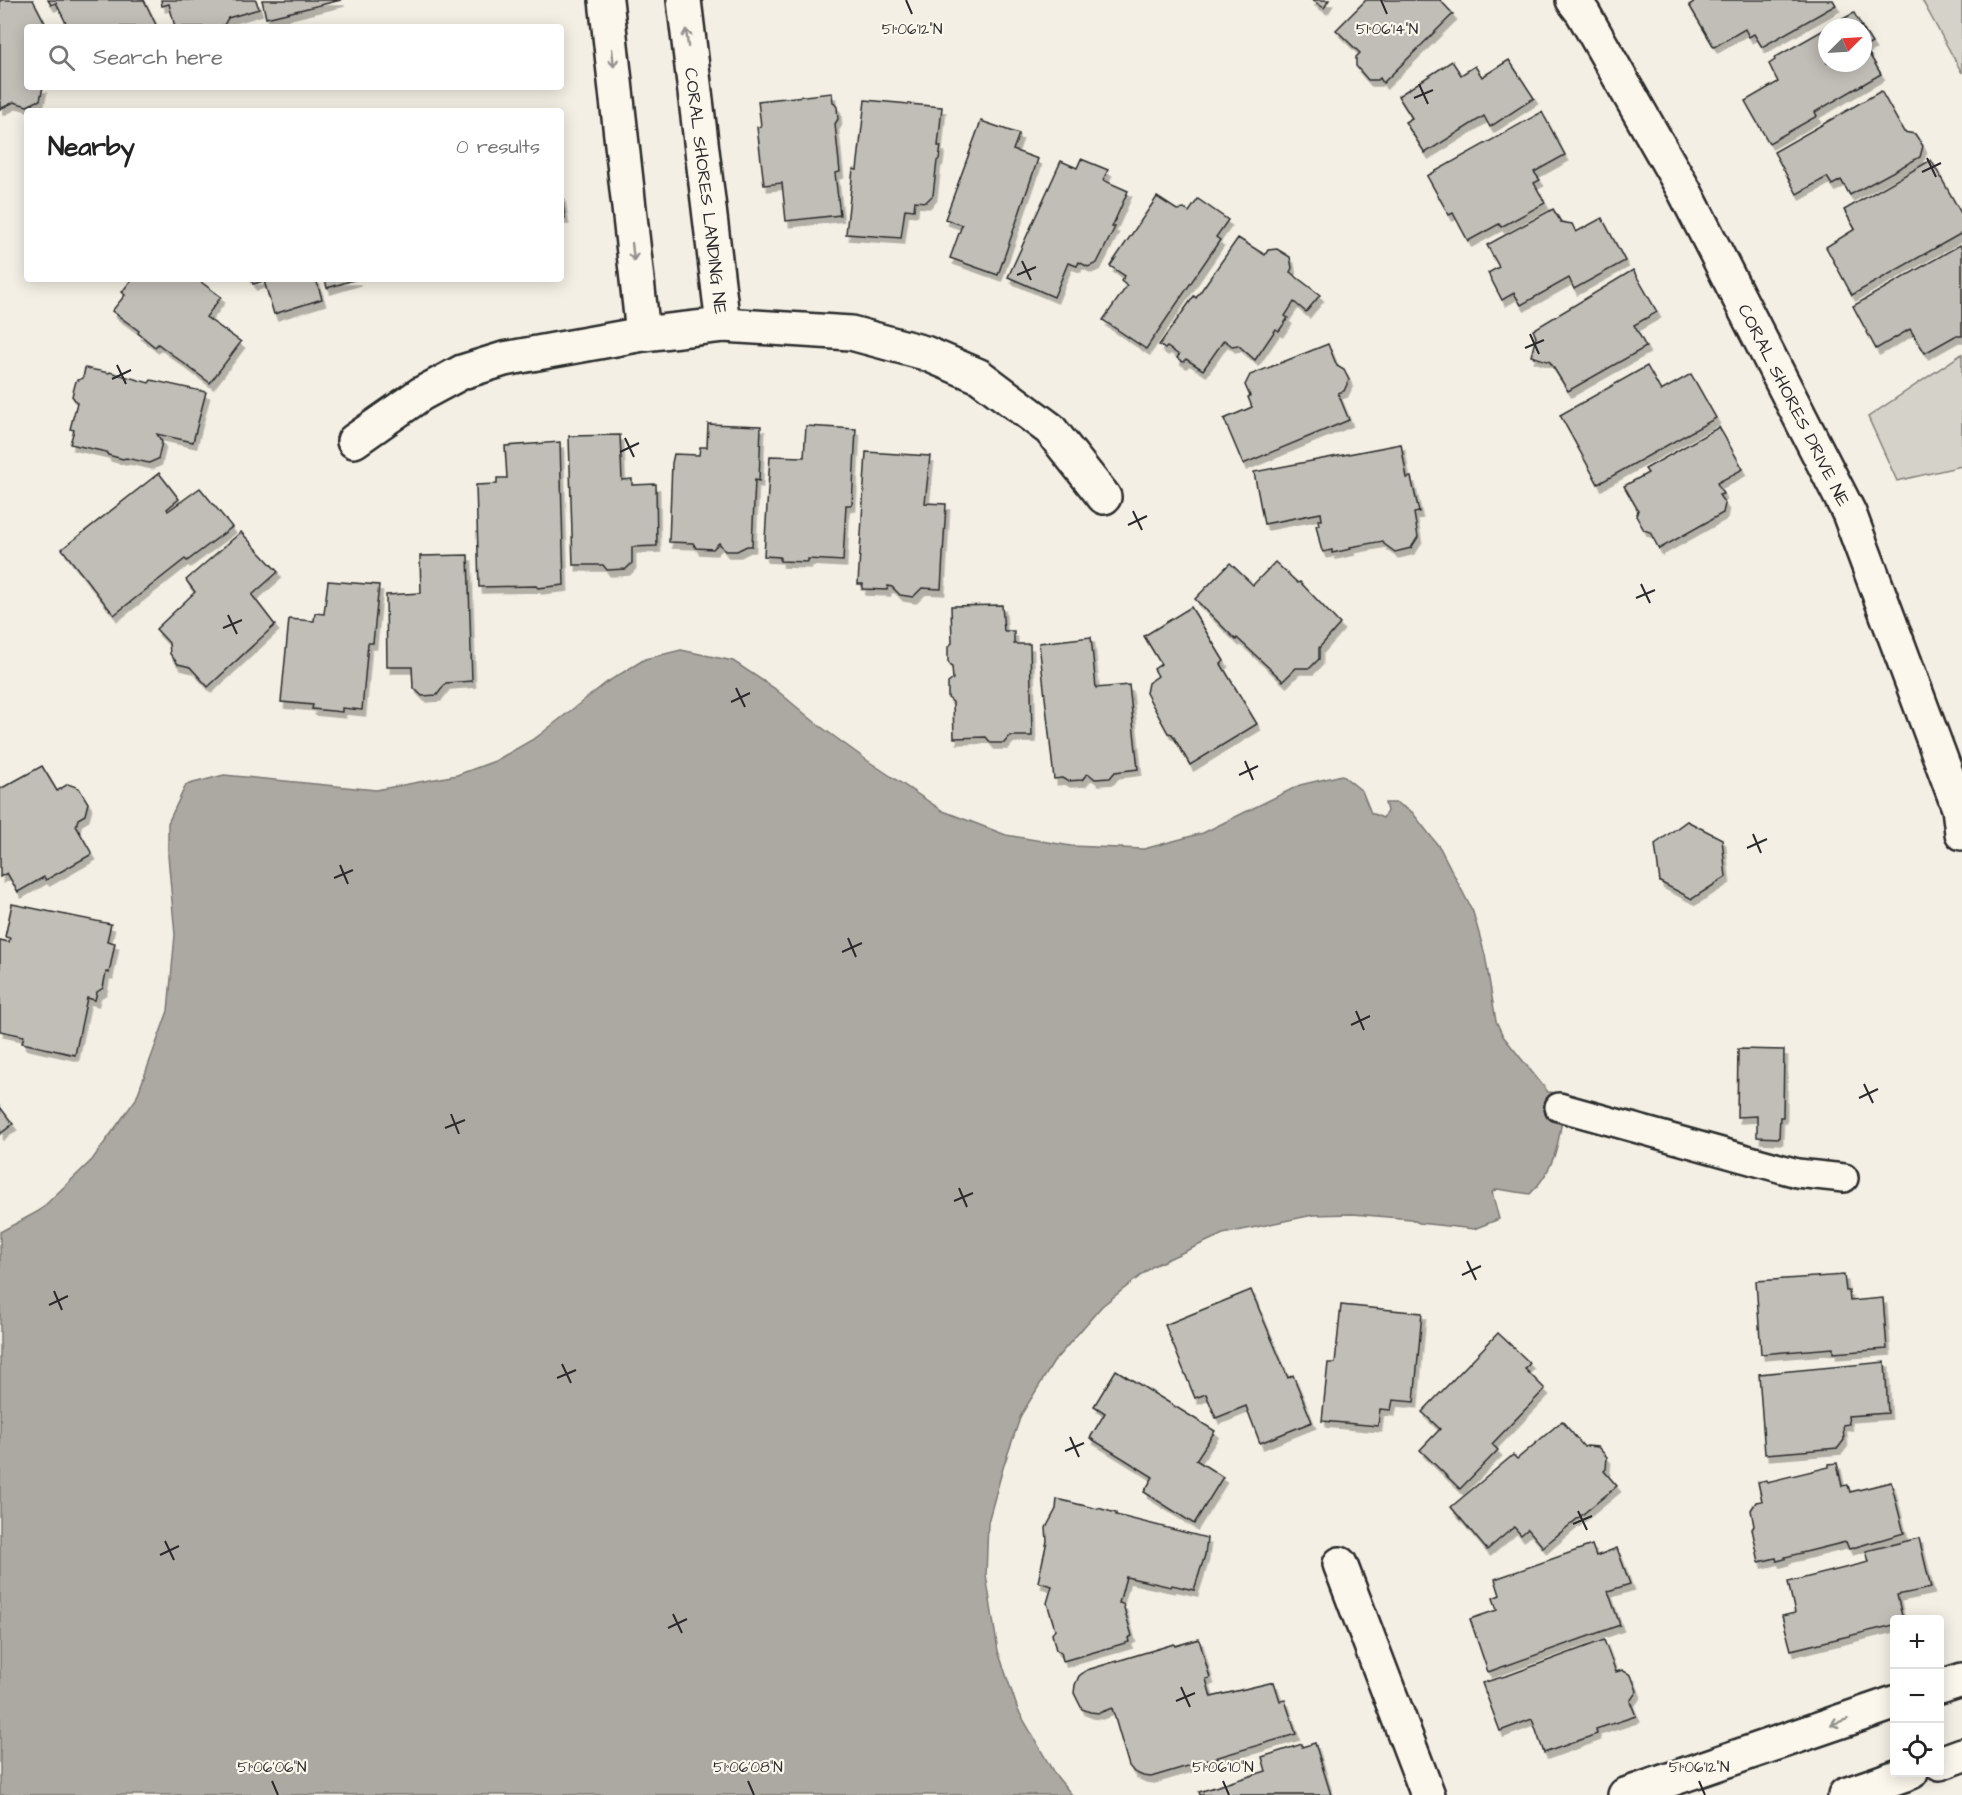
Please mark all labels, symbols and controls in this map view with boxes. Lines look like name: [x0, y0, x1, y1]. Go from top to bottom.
north arrow: [1818, 18, 1872, 72]
text: 51°06'12"N: [882, 19, 942, 40]
text: 51°06'14"N: [1356, 19, 1418, 40]
search box: [24, 24, 564, 90]
one-way arrow: [682, 28, 693, 48]
icon: search: [45, 41, 78, 74]
text: Search here: [93, 42, 223, 73]
one-way arrow: [608, 48, 619, 68]
street label: CORAL SHORES LANDING NE: [678, 66, 733, 316]
text: Nearby: [48, 129, 135, 165]
text: 0 results: [456, 133, 540, 161]
one-way arrow: [628, 242, 639, 262]
street label: CORAL SHORES DRIVE NE: [1732, 300, 1856, 511]
map controls: [1890, 1615, 1944, 1777]
button: +: [1890, 1615, 1944, 1669]
button: −: [1890, 1669, 1944, 1723]
one-way arrow: [1830, 1717, 1849, 1728]
button: locate: [1890, 1723, 1944, 1777]
text: 51°06'06"N: [238, 1757, 306, 1778]
text: 51°06'08"N: [713, 1757, 783, 1778]
text: 51°06'10"N: [1192, 1757, 1254, 1778]
text: 51°06'12"N: [1669, 1757, 1729, 1778]

